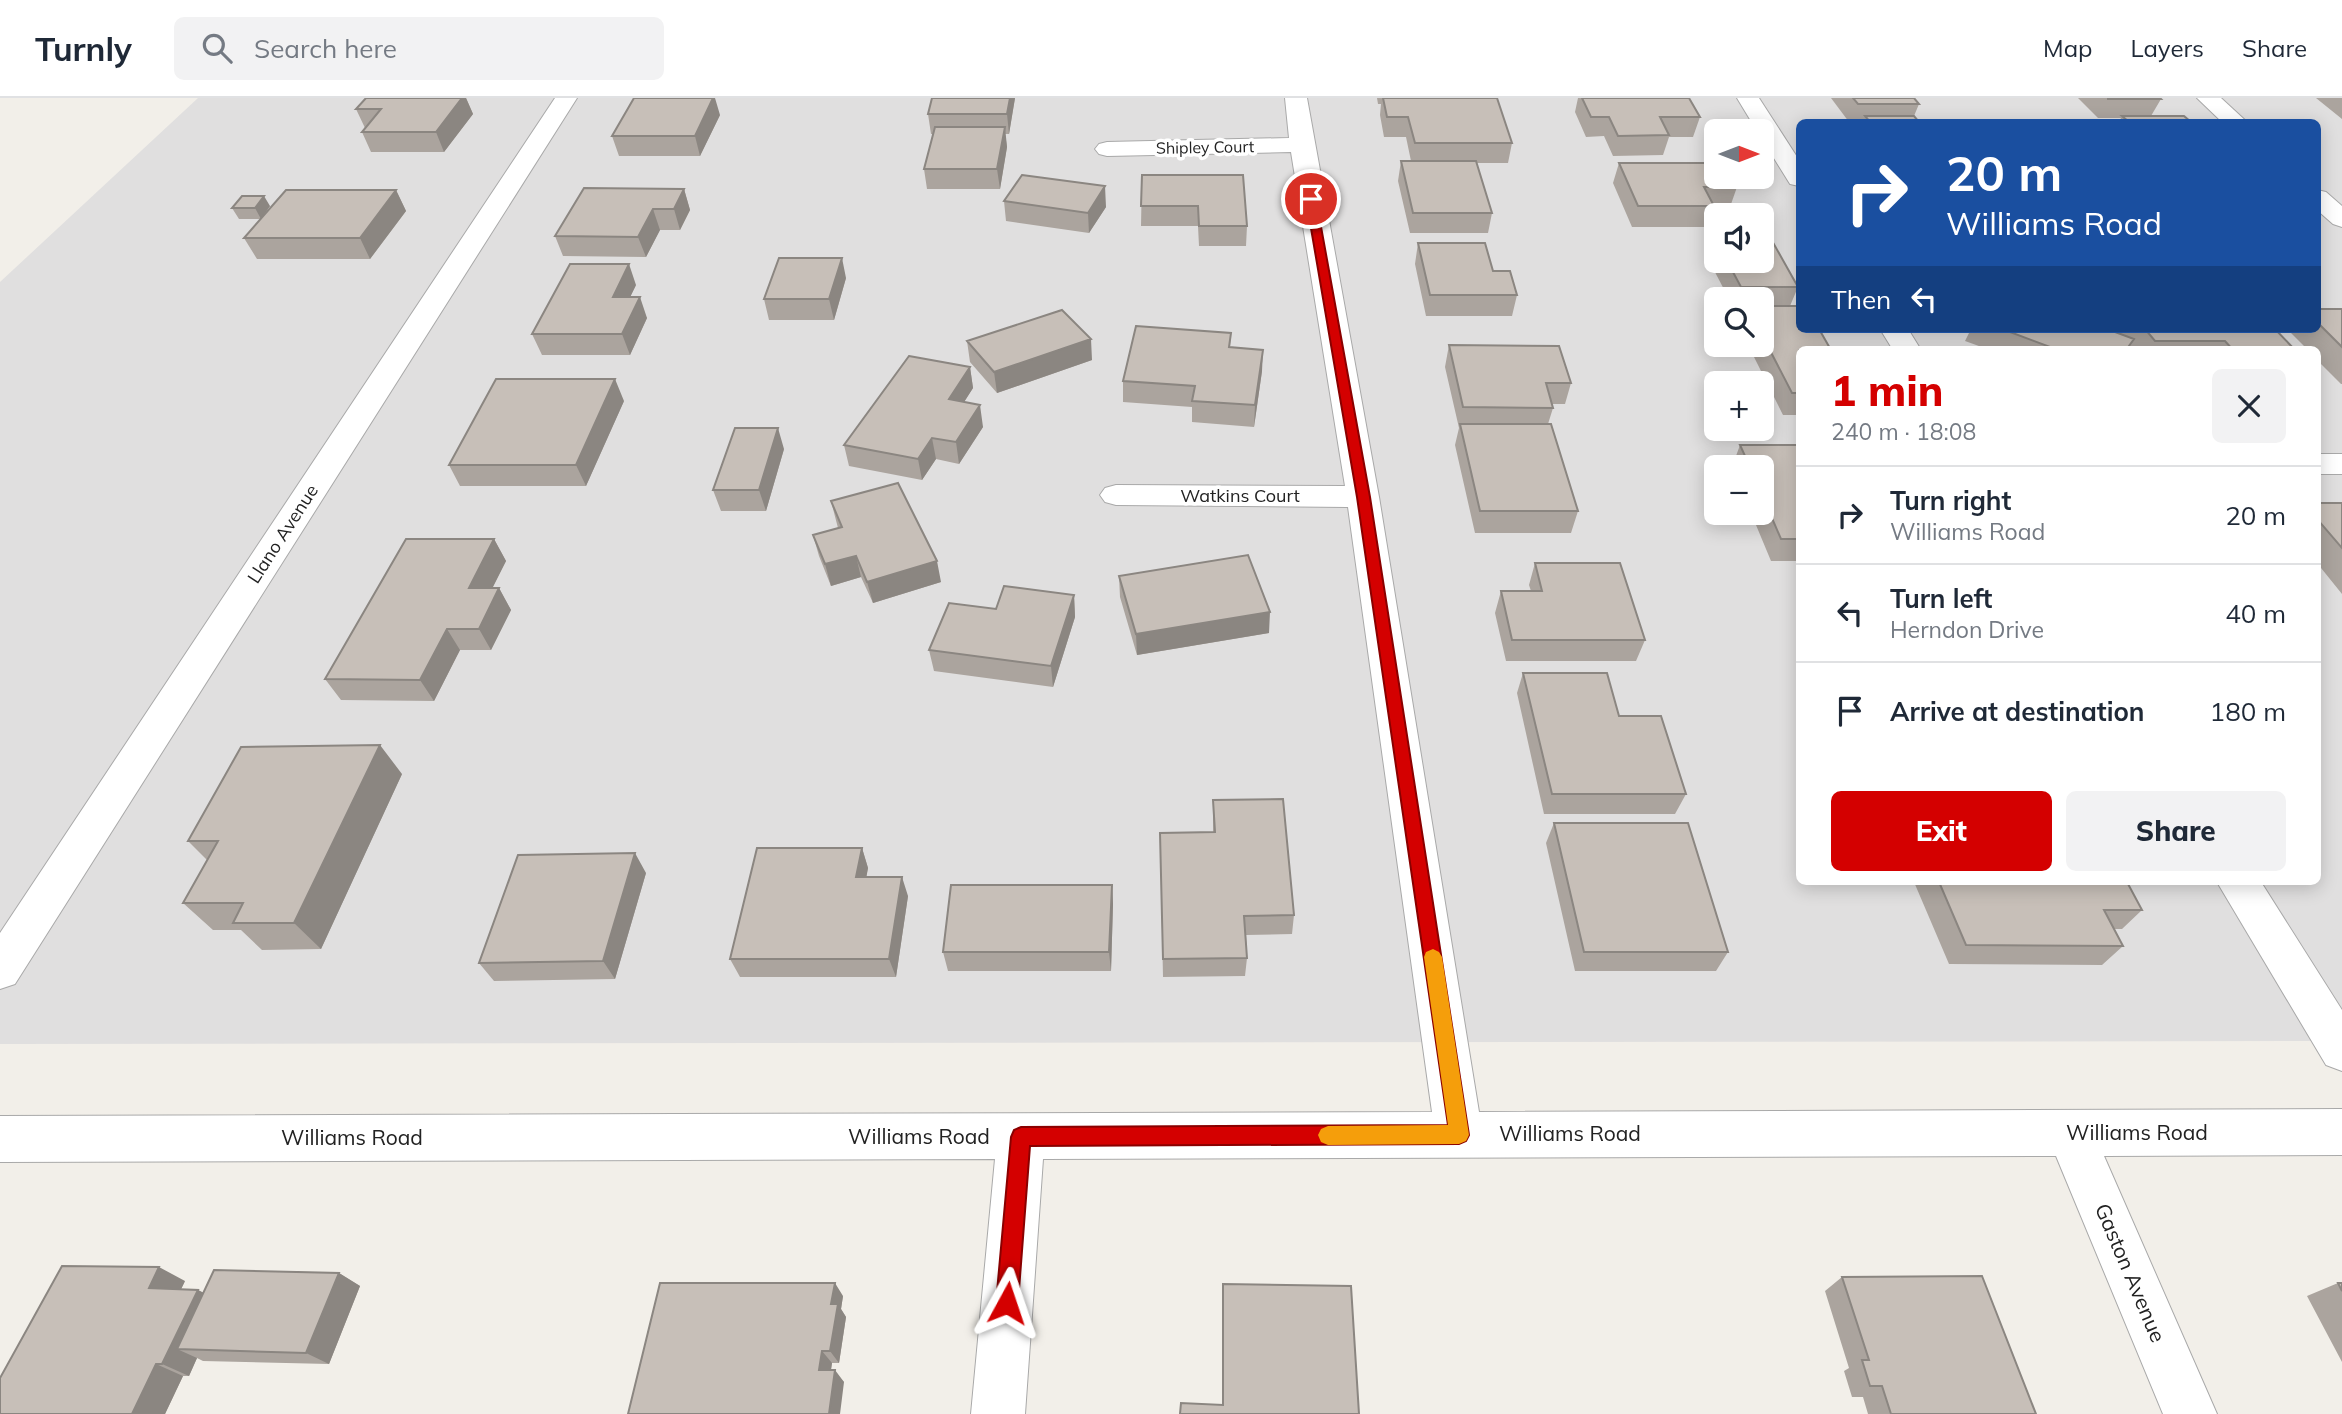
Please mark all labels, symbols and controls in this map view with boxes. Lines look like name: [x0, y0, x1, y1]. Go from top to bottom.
search box: [174, 17, 664, 80]
text: Turnly: [35, 28, 132, 69]
icon: search: [198, 29, 236, 67]
text: Search here: [254, 32, 397, 65]
text: Map: [2043, 33, 2092, 63]
text: Layers: [2130, 33, 2204, 63]
text: Share: [2242, 33, 2307, 63]
north arrow: [1704, 119, 1774, 189]
map controls: [1704, 119, 1774, 525]
street label: Shipley Court: [1156, 136, 1255, 158]
text: 20 m: [1946, 142, 2062, 203]
icon: right: [1831, 147, 1922, 238]
pin: [1281, 169, 1341, 229]
icon: arrive: [1292, 180, 1330, 218]
button: sound: [1704, 203, 1774, 273]
text: Williams Road: [1946, 203, 2162, 243]
icon: left: [1905, 280, 1943, 318]
text: Then: [1831, 283, 1891, 316]
button: search: [1704, 287, 1774, 357]
text: 1 min: [1831, 364, 1944, 417]
button: close: [2212, 369, 2286, 443]
button: +: [1704, 371, 1774, 441]
text: 240 m · 18:08: [1831, 417, 1976, 446]
button: −: [1704, 455, 1774, 525]
street label: Llano Avenue: [242, 480, 323, 587]
street label: Watkins Court: [1180, 484, 1300, 507]
text: Turn right: [1890, 484, 2011, 517]
icon: right: [1831, 496, 1869, 534]
text: 20 m: [2225, 499, 2286, 532]
text: Williams Road: [1890, 517, 2045, 546]
text: Turn left: [1890, 582, 1992, 615]
icon: left: [1831, 594, 1869, 632]
text: 40 m: [2225, 597, 2286, 630]
text: Herndon Drive: [1890, 615, 2044, 644]
icon: arrive: [1831, 692, 1869, 730]
text: Arrive at destination: [1890, 695, 2145, 728]
text: 180 m: [2210, 695, 2286, 728]
button: Exit: [1831, 791, 2052, 871]
button: Share: [2066, 791, 2286, 871]
street label: Williams Road: [2066, 1119, 2208, 1145]
street label: Williams Road: [1499, 1120, 1641, 1146]
street label: Williams Road: [848, 1123, 990, 1149]
street label: Williams Road: [281, 1124, 423, 1150]
street label: Gaston Avenue: [2090, 1199, 2172, 1346]
position arrow: [970, 1266, 1044, 1340]

